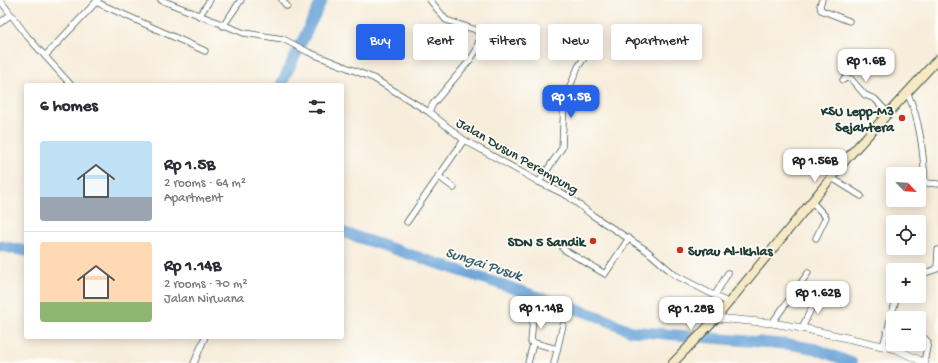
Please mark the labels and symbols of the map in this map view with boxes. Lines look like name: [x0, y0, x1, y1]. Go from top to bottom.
pin: Rp 1.6B: [829, 49, 903, 83]
pin: Rp 1.5B: [534, 85, 608, 119]
place label: KSU Lepp-M3 Sejahtera: [820, 104, 895, 137]
marker: KSU Lepp-M3 Sejahtera: [897, 113, 907, 123]
street label: Jalan Dusun Perempung: [453, 115, 581, 199]
pin: Rp 1.56B: [774, 149, 856, 183]
north arrow: [886, 167, 926, 207]
place label: SDN 5 Sandik: [508, 235, 587, 252]
marker: SDN 5 Sandik: [588, 236, 598, 246]
water label: Sungai Pusuk: [443, 244, 525, 286]
place label: Surau Al-Ikhlas: [688, 244, 773, 261]
marker: Surau Al-Ikhlas: [675, 245, 685, 255]
pin: Rp 1.62B: [777, 281, 859, 315]
pin: Rp 1.14B: [500, 296, 582, 330]
pin: Rp 1.28B: [650, 297, 732, 331]

